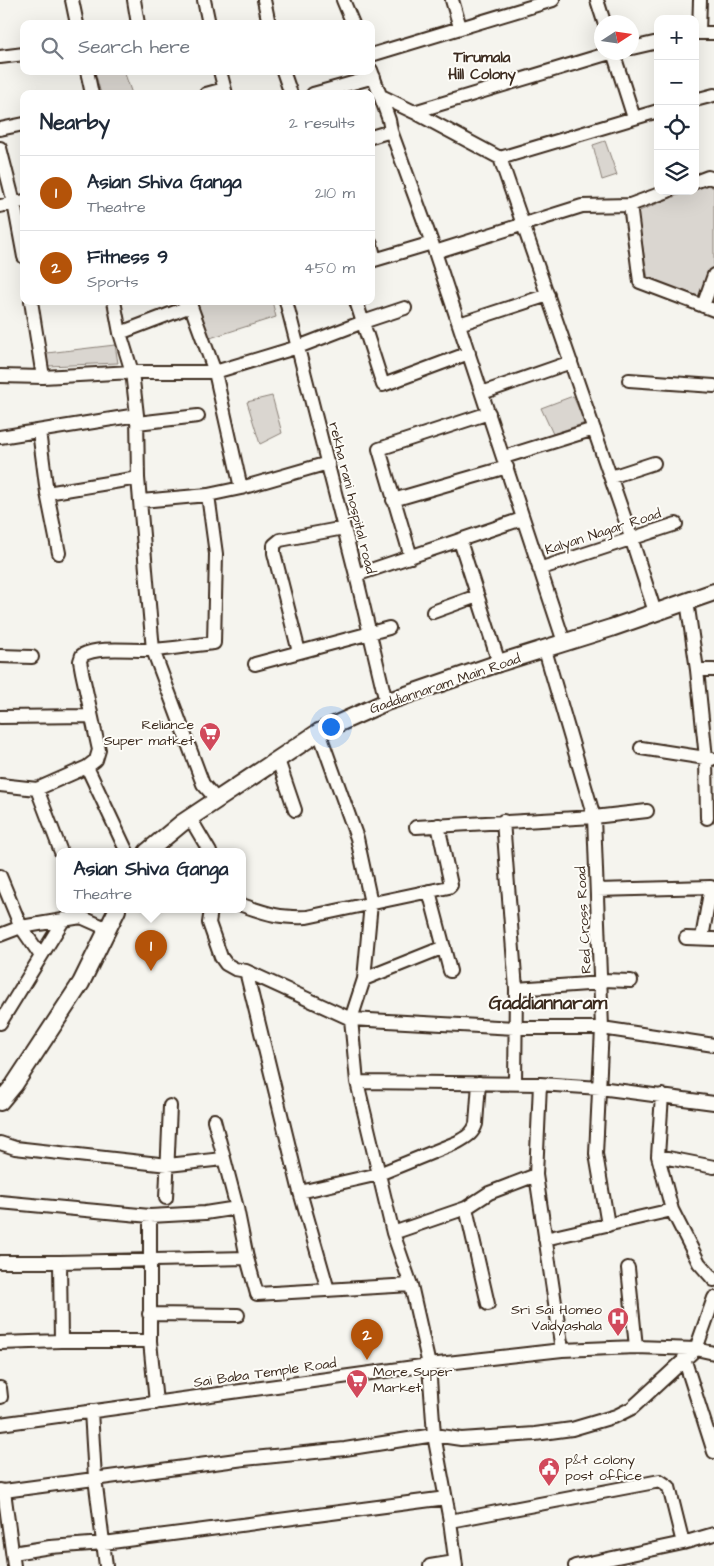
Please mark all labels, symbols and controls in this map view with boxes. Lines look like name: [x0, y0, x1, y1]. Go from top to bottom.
north arrow: [594, 15, 639, 60]
map controls: [654, 15, 699, 195]
button: +: [654, 15, 699, 60]
search box: [20, 20, 375, 75]
icon: search: [38, 34, 66, 62]
text: Search here: [78, 34, 190, 61]
district label: Tirumala Hill Colony: [448, 47, 517, 86]
button: −: [654, 60, 699, 105]
button: locate: [654, 105, 699, 150]
text: Nearby: [40, 108, 110, 137]
text: 2 results: [289, 112, 355, 134]
button: layers: [654, 150, 699, 195]
text: Asian Shiva Ganga: [87, 169, 242, 196]
text: 1: [55, 182, 57, 204]
text: 210 m: [315, 182, 355, 204]
text: Theatre: [87, 196, 146, 218]
text: Fitness 9: [87, 244, 168, 271]
text: 2: [51, 257, 61, 279]
text: 450 m: [304, 257, 355, 279]
text: Sports: [87, 271, 139, 293]
street label: rekha rani hospital road: [324, 420, 380, 576]
street label: Kalyan Nagar Road: [542, 504, 664, 560]
street label: Gaddiannaram Main Road: [367, 649, 523, 719]
your location: [318, 714, 344, 740]
place label: Reliance Super matket: [104, 715, 194, 751]
supermarket icon: Reliance Super matket: [198, 721, 222, 752]
popup: [56, 848, 246, 913]
text: Asian Shiva Ganga: [74, 856, 228, 883]
street label: Red Cross Road: [571, 866, 597, 974]
text: Theatre: [74, 883, 132, 905]
pin: 1: [135, 930, 167, 971]
district label: Gaddiannaram: [489, 990, 608, 1017]
place label: Sri Sai Homeo Vaidyashala: [511, 1300, 602, 1336]
hospital icon: Sri Sai Homeo Vaidyashala: [606, 1306, 630, 1337]
pin: 2: [351, 1319, 383, 1360]
street label: Sai Baba Temple Road: [192, 1353, 338, 1393]
place label: More Super Market: [373, 1362, 453, 1398]
supermarket icon: More Super Market: [345, 1368, 369, 1399]
place label: p&t colony post office: [565, 1450, 642, 1486]
public building icon: p&t colony post office: [537, 1456, 561, 1487]

